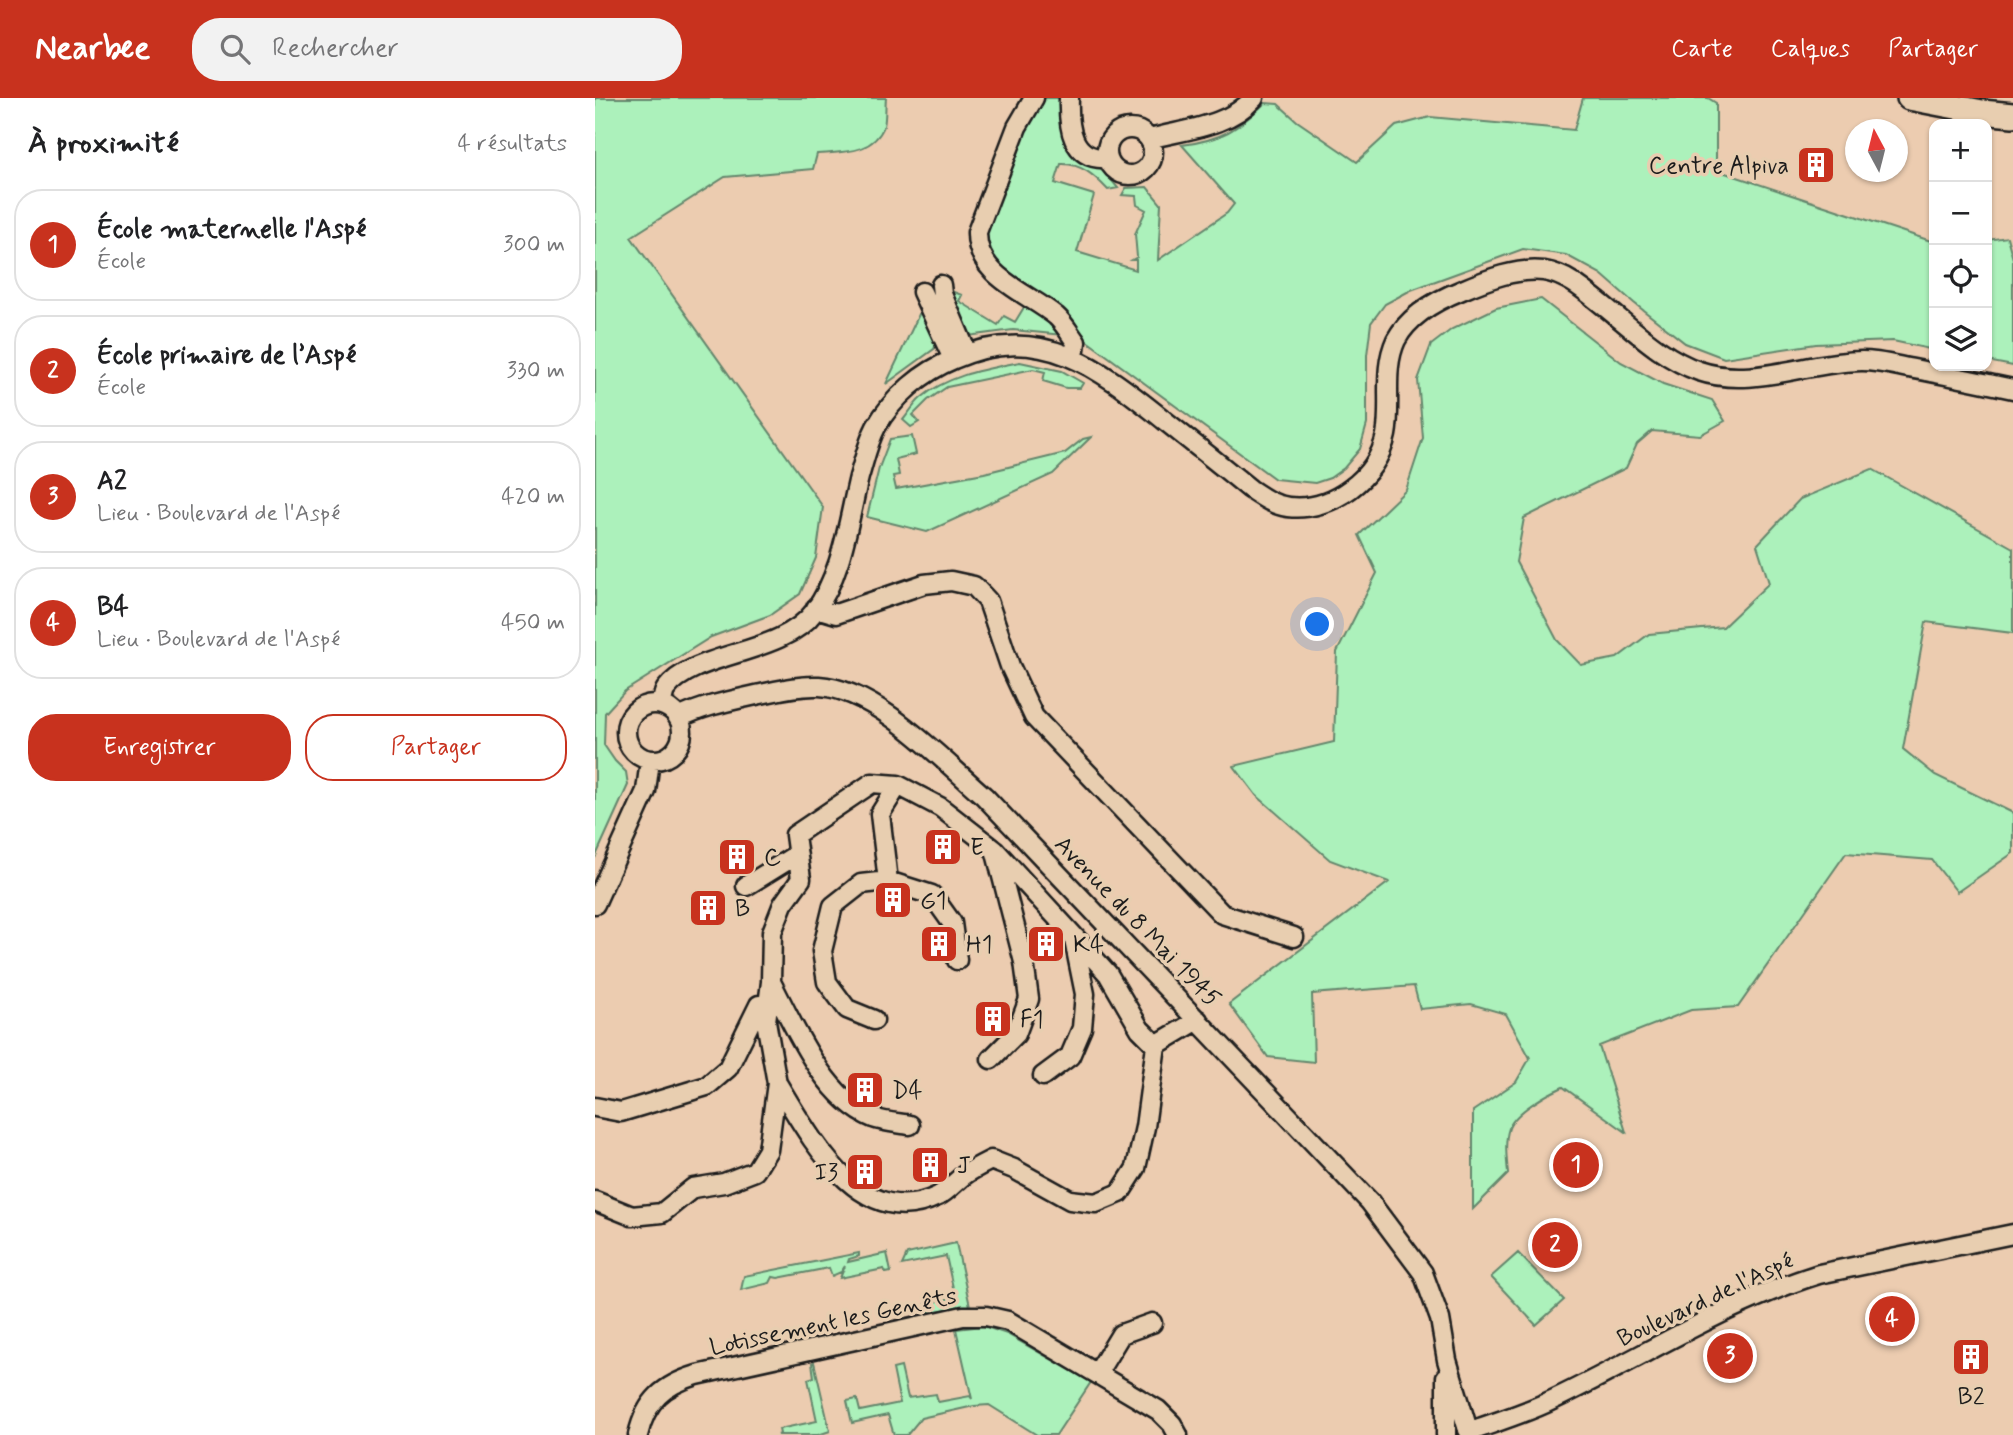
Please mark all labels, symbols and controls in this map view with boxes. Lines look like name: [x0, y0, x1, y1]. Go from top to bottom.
search box: [192, 18, 682, 81]
text: Nearbee: [35, 27, 150, 71]
icon: search: [216, 30, 254, 68]
text: Rechercher: [272, 32, 399, 66]
text: Carte: [1671, 34, 1733, 65]
text: Calques: [1771, 34, 1850, 65]
text: Partager: [1888, 34, 1978, 65]
north arrow: [1845, 119, 1908, 182]
map controls: [1929, 119, 1992, 371]
button: +: [1929, 119, 1992, 182]
text: À proximité: [28, 124, 179, 163]
text: 4 résultats: [457, 129, 567, 159]
building icon: Centre Alpiva: [1795, 144, 1837, 186]
place label: Centre Alpiva: [1649, 151, 1789, 182]
button: −: [1929, 182, 1992, 245]
text: École maternelle l'Aspé: [97, 213, 366, 247]
text: 1: [48, 230, 58, 260]
text: 300 m: [503, 230, 565, 260]
button: locate: [1929, 245, 1992, 308]
text: École: [97, 247, 146, 277]
button: layers: [1929, 308, 1992, 371]
text: École primaire de l’Aspé: [97, 339, 356, 373]
text: 2: [47, 356, 59, 386]
text: 330 m: [507, 356, 565, 386]
text: École: [97, 373, 146, 403]
text: A2: [97, 465, 127, 499]
text: 3: [48, 482, 58, 512]
text: 420 m: [501, 482, 565, 512]
text: Lieu · Boulevard de l'Aspé: [97, 499, 340, 529]
text: B4: [97, 591, 129, 625]
your location: [1300, 607, 1334, 641]
text: 4: [46, 608, 60, 638]
text: 450 m: [501, 608, 565, 638]
text: Lieu · Boulevard de l'Aspé: [97, 625, 340, 655]
button: Enregistrer: [28, 714, 291, 781]
button: Partager: [305, 714, 567, 781]
building icon: E: [922, 826, 964, 868]
street label: Avenue du 8 Mai 1945: [1047, 830, 1227, 1014]
place label: E: [970, 833, 984, 864]
building icon: C: [716, 836, 758, 878]
place label: C: [764, 843, 781, 874]
building icon: G1: [872, 879, 914, 921]
place label: G1: [920, 886, 947, 917]
building icon: B: [687, 887, 729, 929]
place label: B: [735, 894, 750, 925]
building icon: H1: [918, 923, 960, 965]
building icon: K4: [1025, 923, 1067, 965]
place label: H1: [966, 930, 992, 961]
place label: K4: [1073, 930, 1104, 961]
building icon: F1: [972, 998, 1014, 1040]
place label: F1: [1020, 1005, 1043, 1036]
building icon: D4: [844, 1069, 886, 1111]
place label: D4: [892, 1076, 923, 1107]
pin: 1: [1553, 1139, 1599, 1191]
building icon: J: [909, 1144, 951, 1186]
building icon: I3: [844, 1151, 886, 1193]
place label: J: [957, 1151, 971, 1182]
place label: I3: [815, 1158, 838, 1189]
pin: 2: [1532, 1219, 1578, 1271]
street label: Boulevard de l'Aspé: [1612, 1246, 1799, 1355]
street label: Lotissement les Genêts: [707, 1281, 960, 1364]
pin: 4: [1869, 1293, 1915, 1345]
pin: 3: [1707, 1330, 1753, 1382]
building icon: B2: [1950, 1336, 1992, 1378]
place label: B2: [1958, 1382, 1985, 1413]

